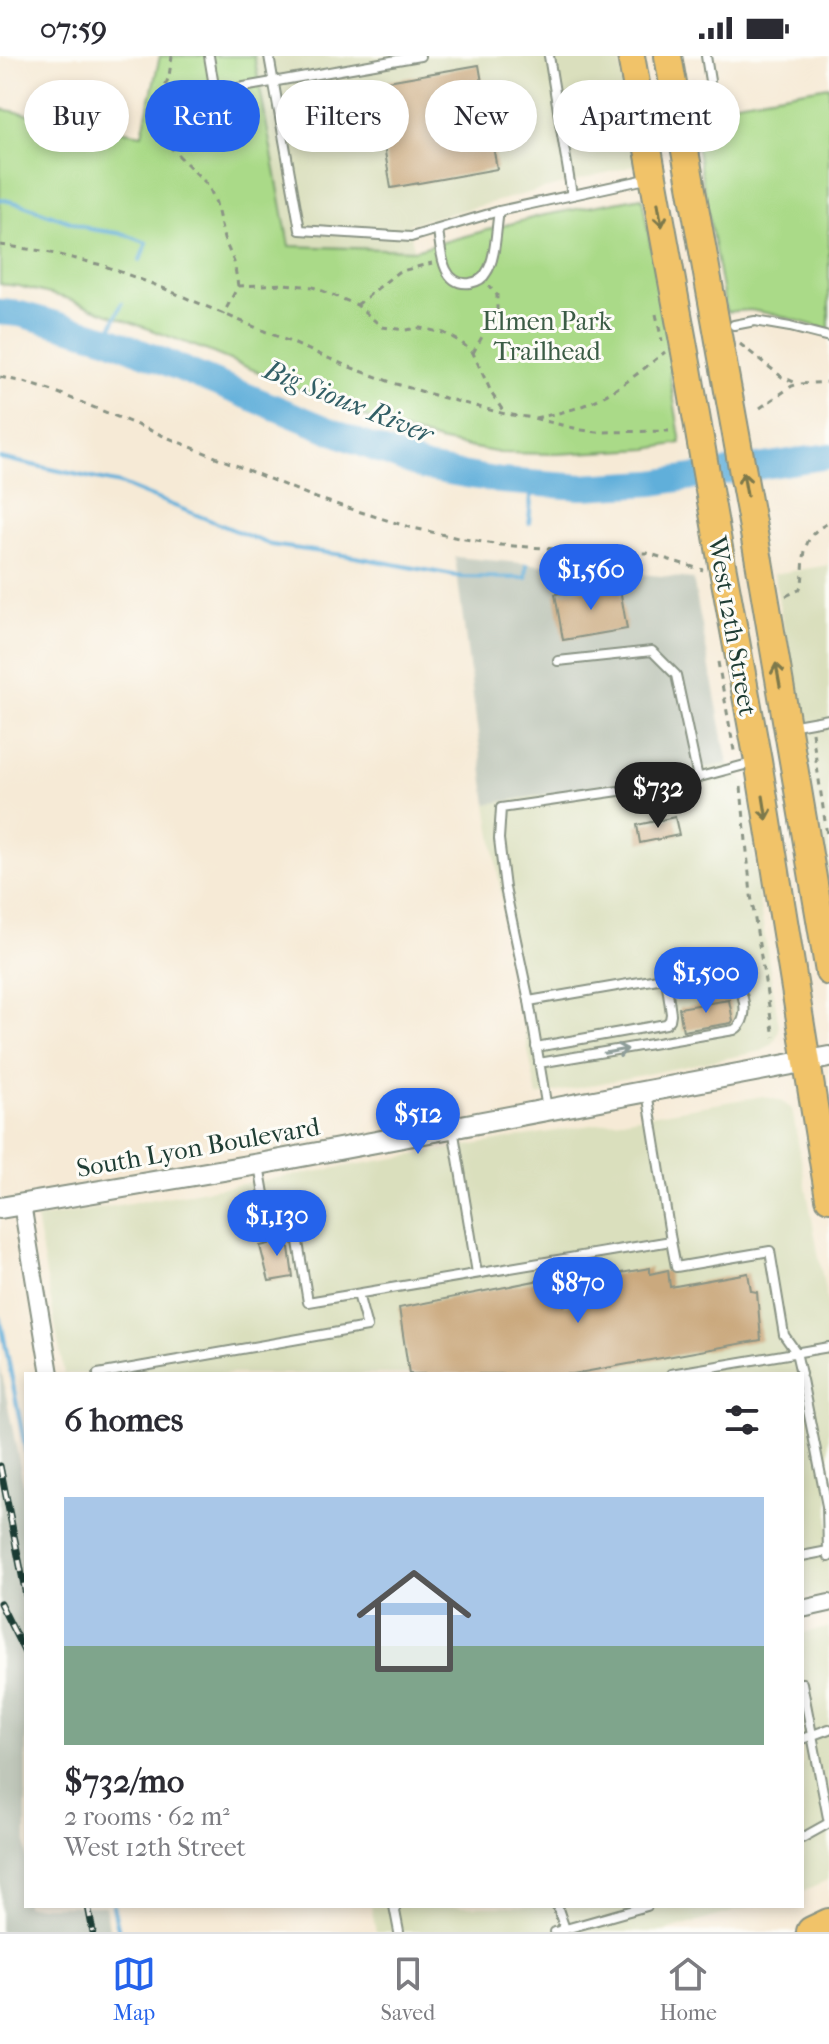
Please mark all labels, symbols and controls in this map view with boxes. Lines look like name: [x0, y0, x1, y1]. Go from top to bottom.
text: 07:59: [40, 11, 107, 46]
chip: Buy: [24, 80, 129, 152]
chip: Rent: [145, 80, 260, 152]
chip: Filters: [276, 80, 409, 152]
chip: New: [425, 80, 537, 152]
chip: Apartment: [553, 80, 740, 152]
one-way arrow: [653, 202, 668, 228]
park label: Elmen Park Trailhead: [482, 306, 612, 367]
water label: Big Sioux River: [258, 352, 441, 451]
one-way arrow: [737, 472, 752, 497]
street label: West 12th Street: [701, 533, 764, 719]
pin: $1,560: [526, 544, 656, 612]
text: $1,560: [557, 554, 625, 585]
one-way arrow: [770, 662, 785, 688]
pin: $732: [611, 762, 705, 830]
text: $732: [633, 772, 683, 803]
one-way arrow: [759, 795, 774, 820]
pin: $1,500: [641, 947, 771, 1015]
text: $1,500: [672, 957, 740, 988]
one-way arrow: [603, 1042, 629, 1057]
pin: $512: [371, 1088, 465, 1156]
text: $512: [394, 1098, 442, 1129]
street label: South Lyon Boulevard: [74, 1111, 323, 1184]
pin: $1,130: [212, 1190, 342, 1258]
text: $1,130: [245, 1200, 309, 1231]
pin: $870: [531, 1257, 625, 1325]
text: $870: [551, 1267, 605, 1298]
icon: filters: [720, 1398, 764, 1442]
text: 6 homes: [64, 1400, 183, 1440]
icon: home: [342, 1549, 486, 1693]
text: $732/mo: [64, 1761, 184, 1801]
text: 2 rooms · 62 m²: [64, 1801, 230, 1832]
text: West 12th Street: [64, 1832, 246, 1863]
tab: Map: [112, 1952, 156, 2026]
tab: Saved: [381, 1952, 435, 2026]
tab: Home: [660, 1952, 717, 2026]

